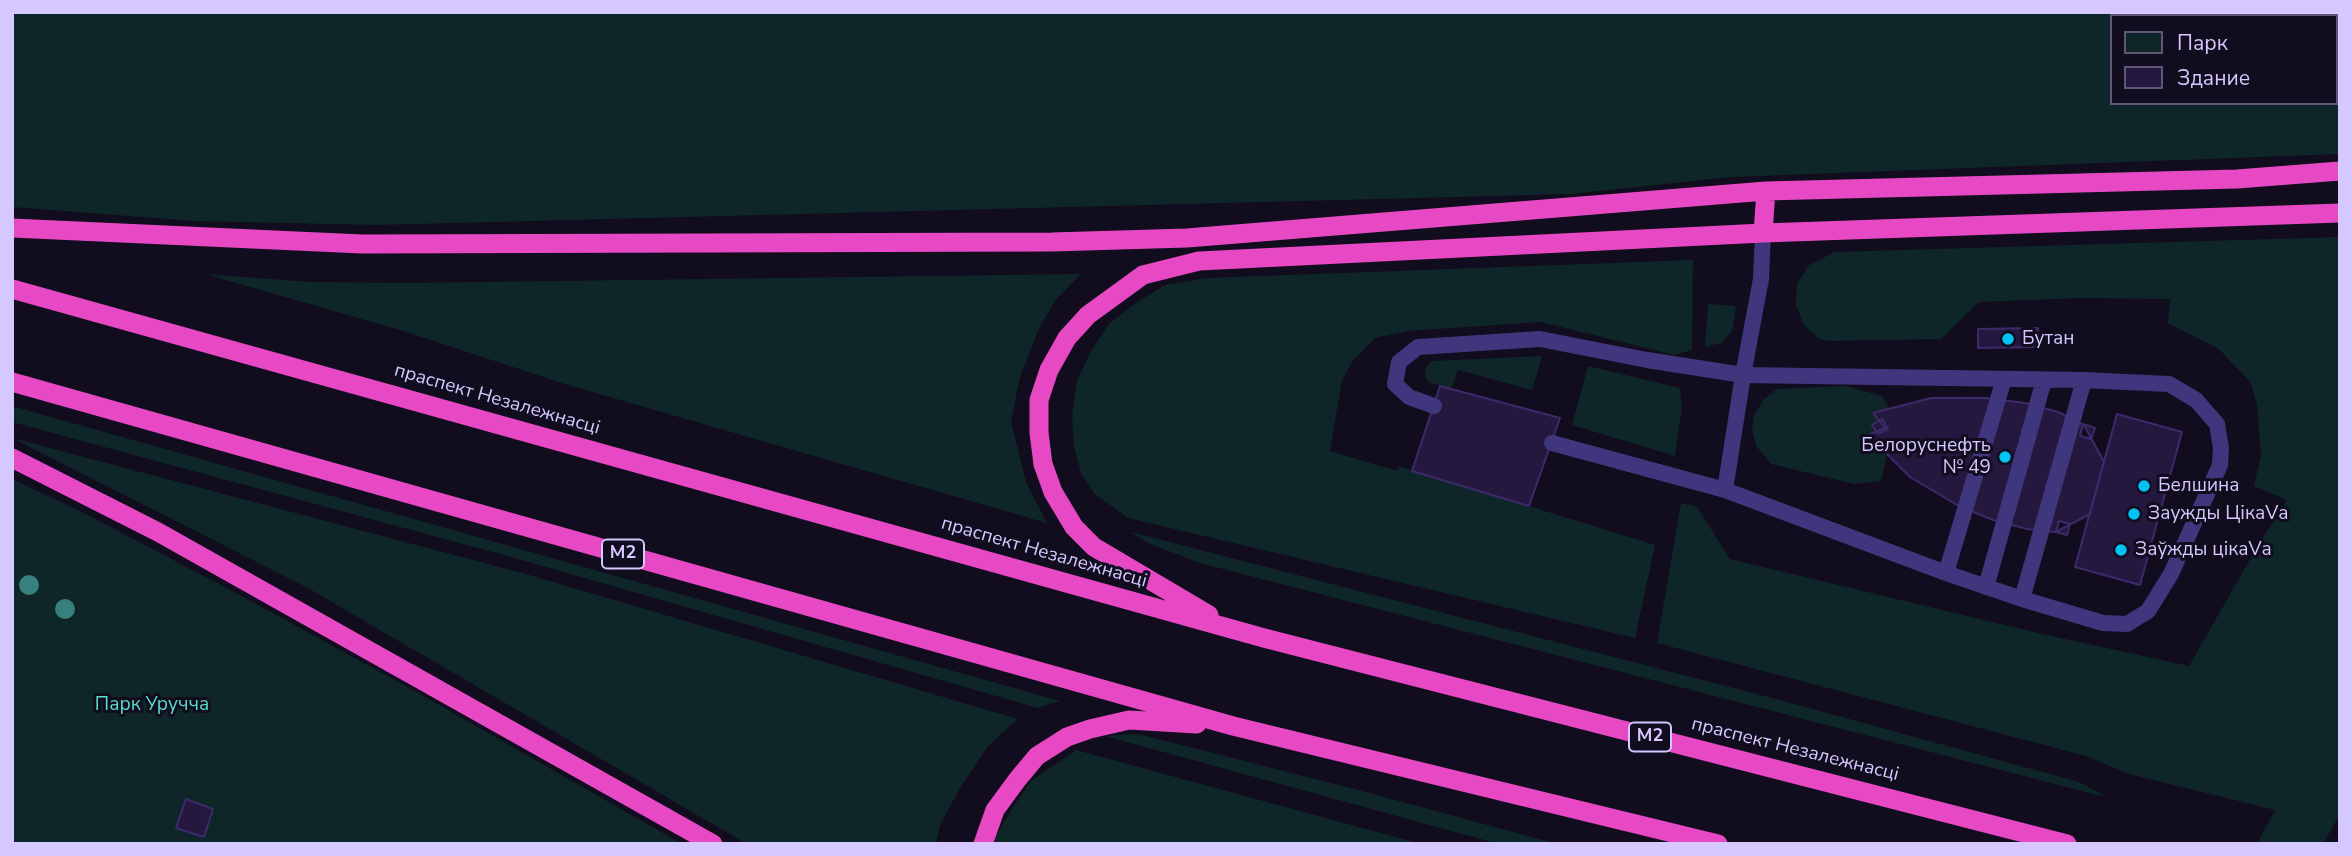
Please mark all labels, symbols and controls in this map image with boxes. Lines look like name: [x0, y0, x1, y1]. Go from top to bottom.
legend: [2110, 14, 2338, 105]
text: Парк: [2177, 29, 2228, 57]
text: Здание: [2177, 64, 2250, 92]
place label: Бутан: [2022, 328, 2074, 350]
marker: Бутан: [2000, 331, 2016, 347]
street label: праспект Незалежнасці: [391, 360, 603, 440]
place label: Белоруснефть № 49: [1861, 435, 1991, 479]
marker: Белоруснефть № 49: [1997, 449, 2013, 465]
place label: Белшина: [2158, 475, 2239, 497]
marker: Белшина: [2136, 478, 2152, 494]
place label: Заужды ЦікаVа: [2148, 503, 2288, 525]
marker: Заужды ЦікаVа: [2126, 506, 2142, 522]
street label: праспект Незалежнасці: [938, 513, 1150, 593]
place label: Заўжды цікаVа: [2135, 539, 2272, 561]
road number: М2: [602, 540, 644, 568]
marker: Заўжды цікаVа: [2113, 542, 2129, 558]
park label: Парк Уручча: [95, 694, 209, 716]
street label: праспект Незалежнасці: [1689, 713, 1901, 787]
road number: М2: [1629, 722, 1671, 752]

